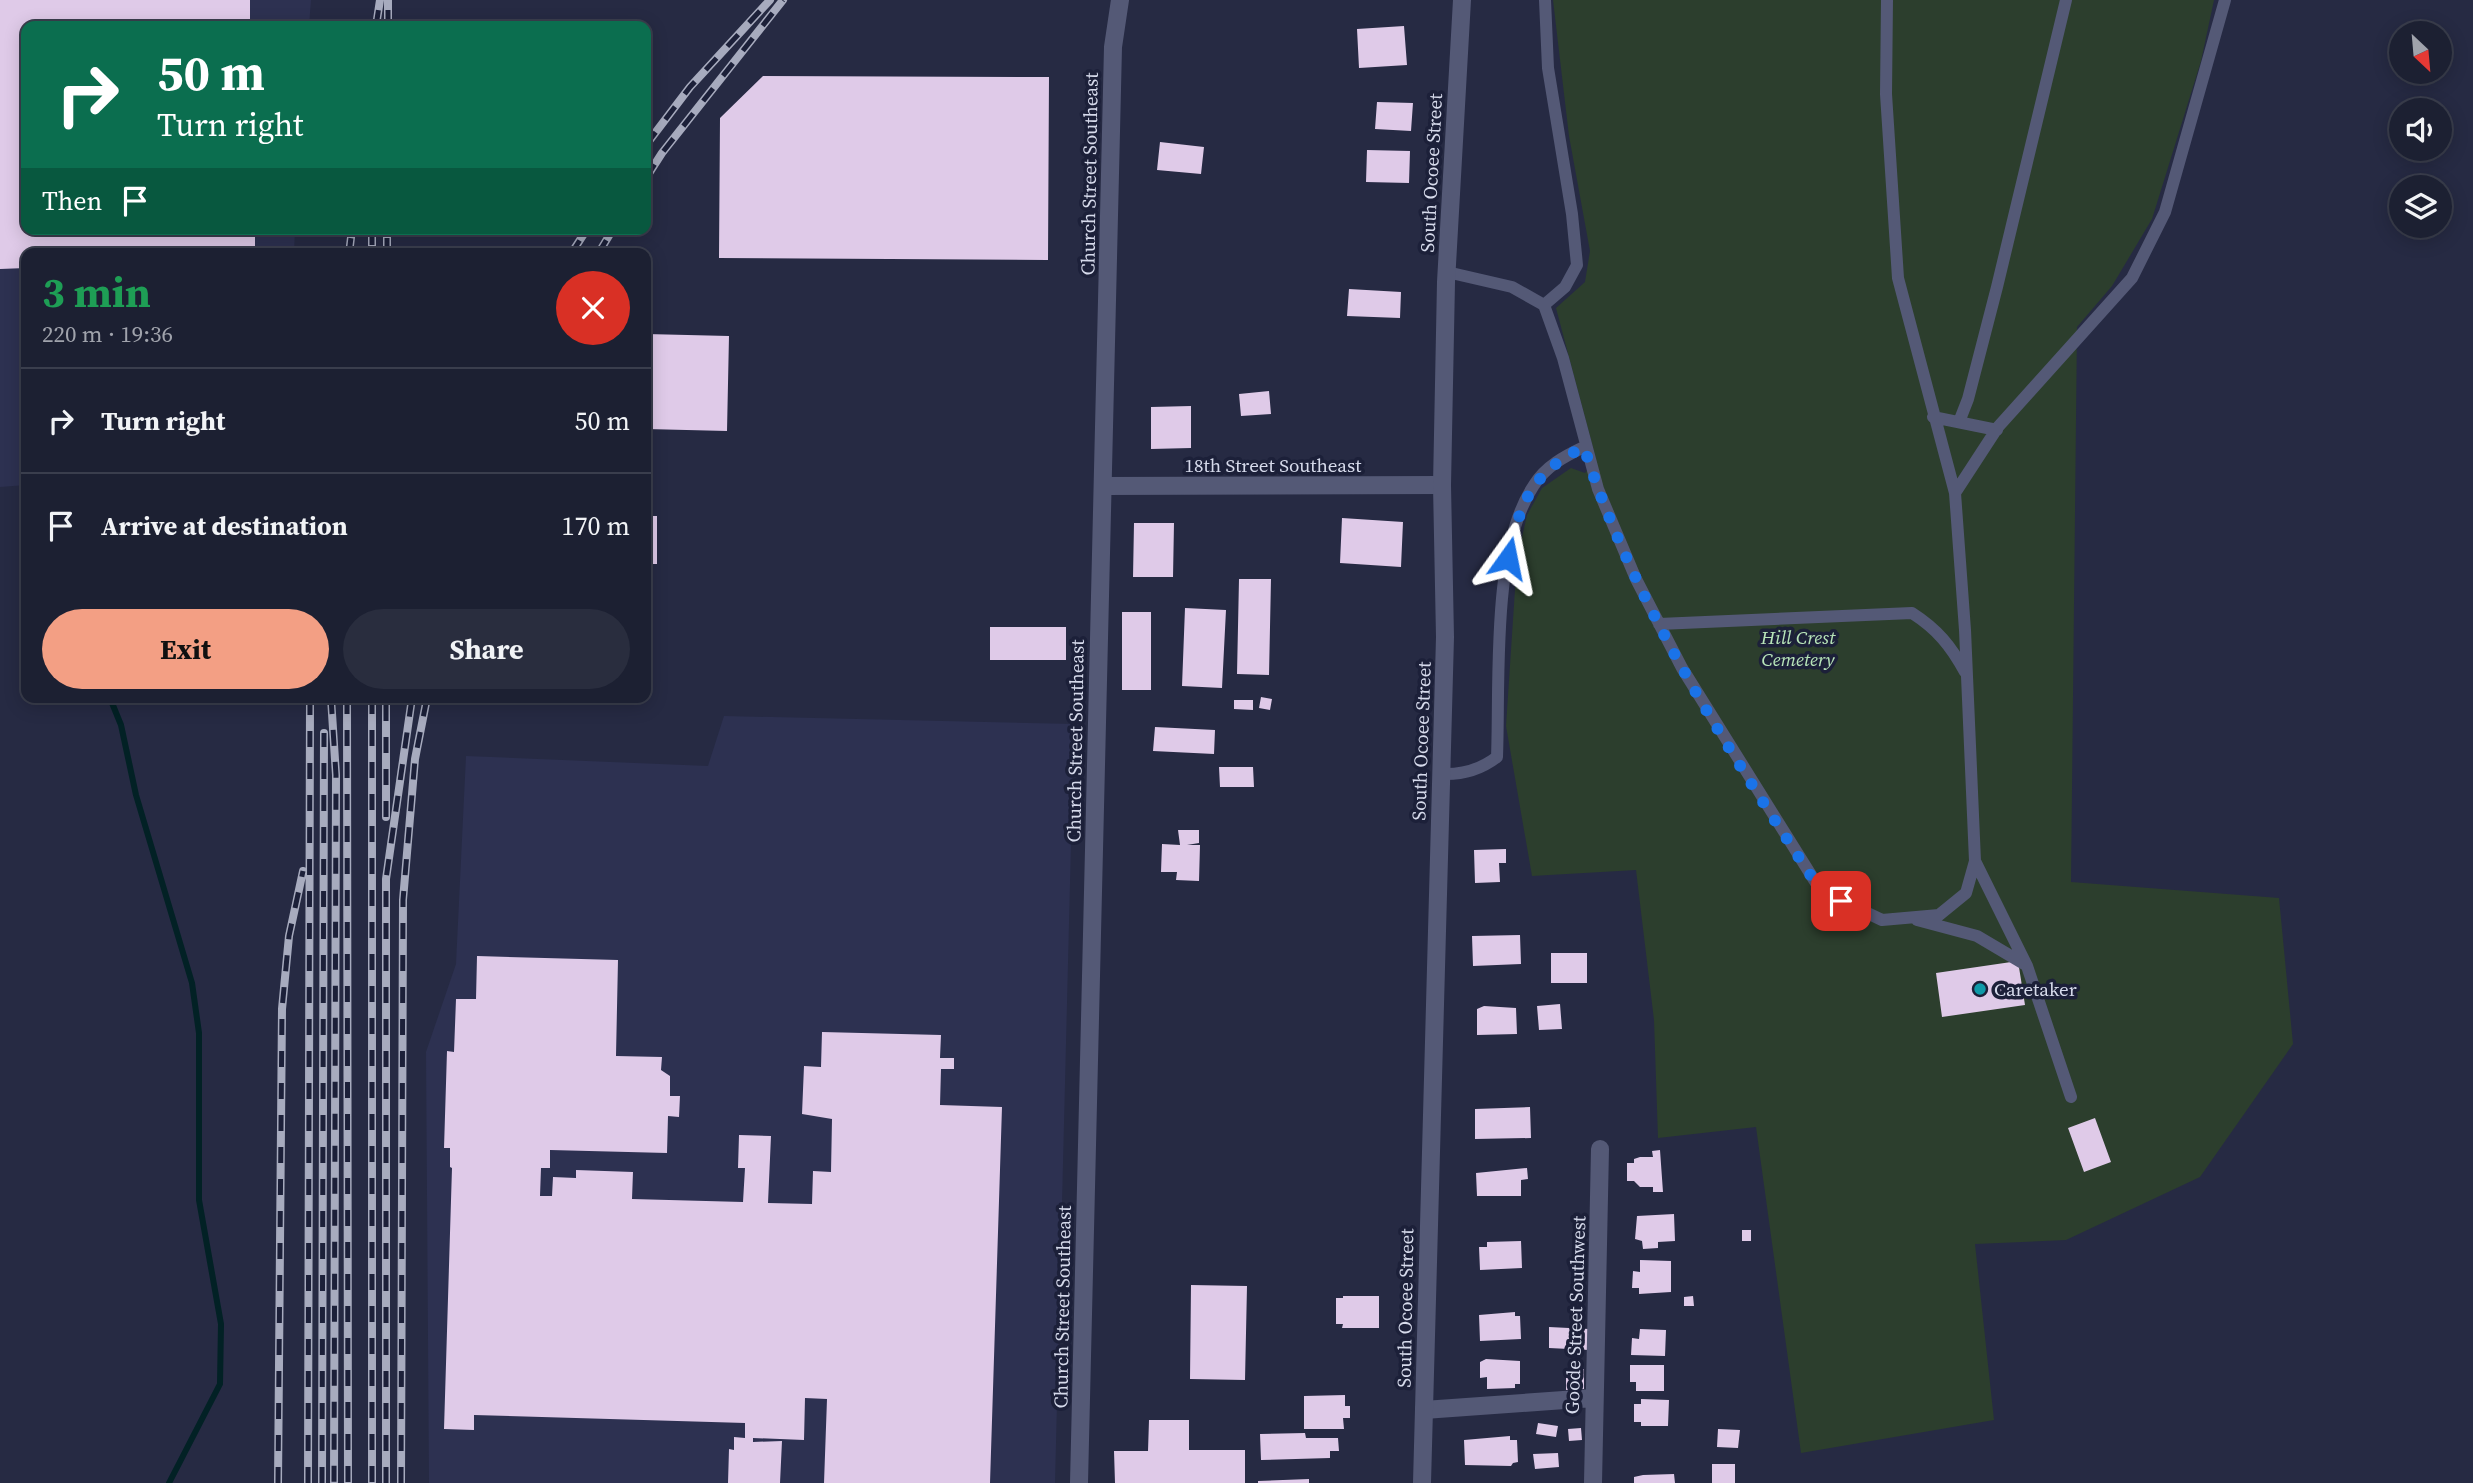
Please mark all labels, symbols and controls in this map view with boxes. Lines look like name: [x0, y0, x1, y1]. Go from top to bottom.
north arrow: [2389, 21, 2452, 84]
map controls: [2389, 21, 2452, 238]
text: 50 m: [157, 39, 265, 106]
icon: right: [42, 49, 133, 140]
street label: Church Street Southeast: [1074, 72, 1104, 276]
street label: South Ocoee Street: [1414, 92, 1448, 253]
button: sound: [2389, 98, 2452, 161]
text: Turn right: [157, 103, 303, 147]
button: layers: [2389, 175, 2452, 238]
icon: arrive: [116, 182, 154, 220]
text: Then: [42, 183, 102, 219]
text: 3 min: [42, 263, 151, 321]
button: close: [556, 271, 630, 345]
text: 220 m · 19:36: [42, 318, 173, 350]
icon: right: [42, 402, 80, 440]
text: Turn right: [101, 403, 225, 439]
text: 50 m: [575, 403, 630, 439]
street label: 18th Street Southeast: [1185, 452, 1362, 478]
icon: arrive: [42, 507, 80, 545]
text: Arrive at destination: [101, 508, 348, 544]
text: 170 m: [562, 508, 630, 544]
position arrow: [1471, 521, 1545, 595]
button: Exit: [42, 609, 329, 689]
button: Share: [343, 609, 630, 689]
park label: Hill Crest Cemetery: [1760, 624, 1836, 672]
street label: Church Street Southeast: [1060, 639, 1090, 843]
street label: South Ocoee Street: [1405, 660, 1437, 821]
pin: [1811, 871, 1871, 931]
icon: arrive: [1822, 882, 1860, 920]
place label: Caretaker: [1994, 976, 2077, 1002]
marker: Caretaker: [1972, 981, 1988, 997]
street label: Church Street Southeast: [1047, 1205, 1077, 1409]
street label: Goode Street Southwest: [1559, 1215, 1591, 1415]
street label: South Ocoee Street: [1391, 1227, 1419, 1388]

